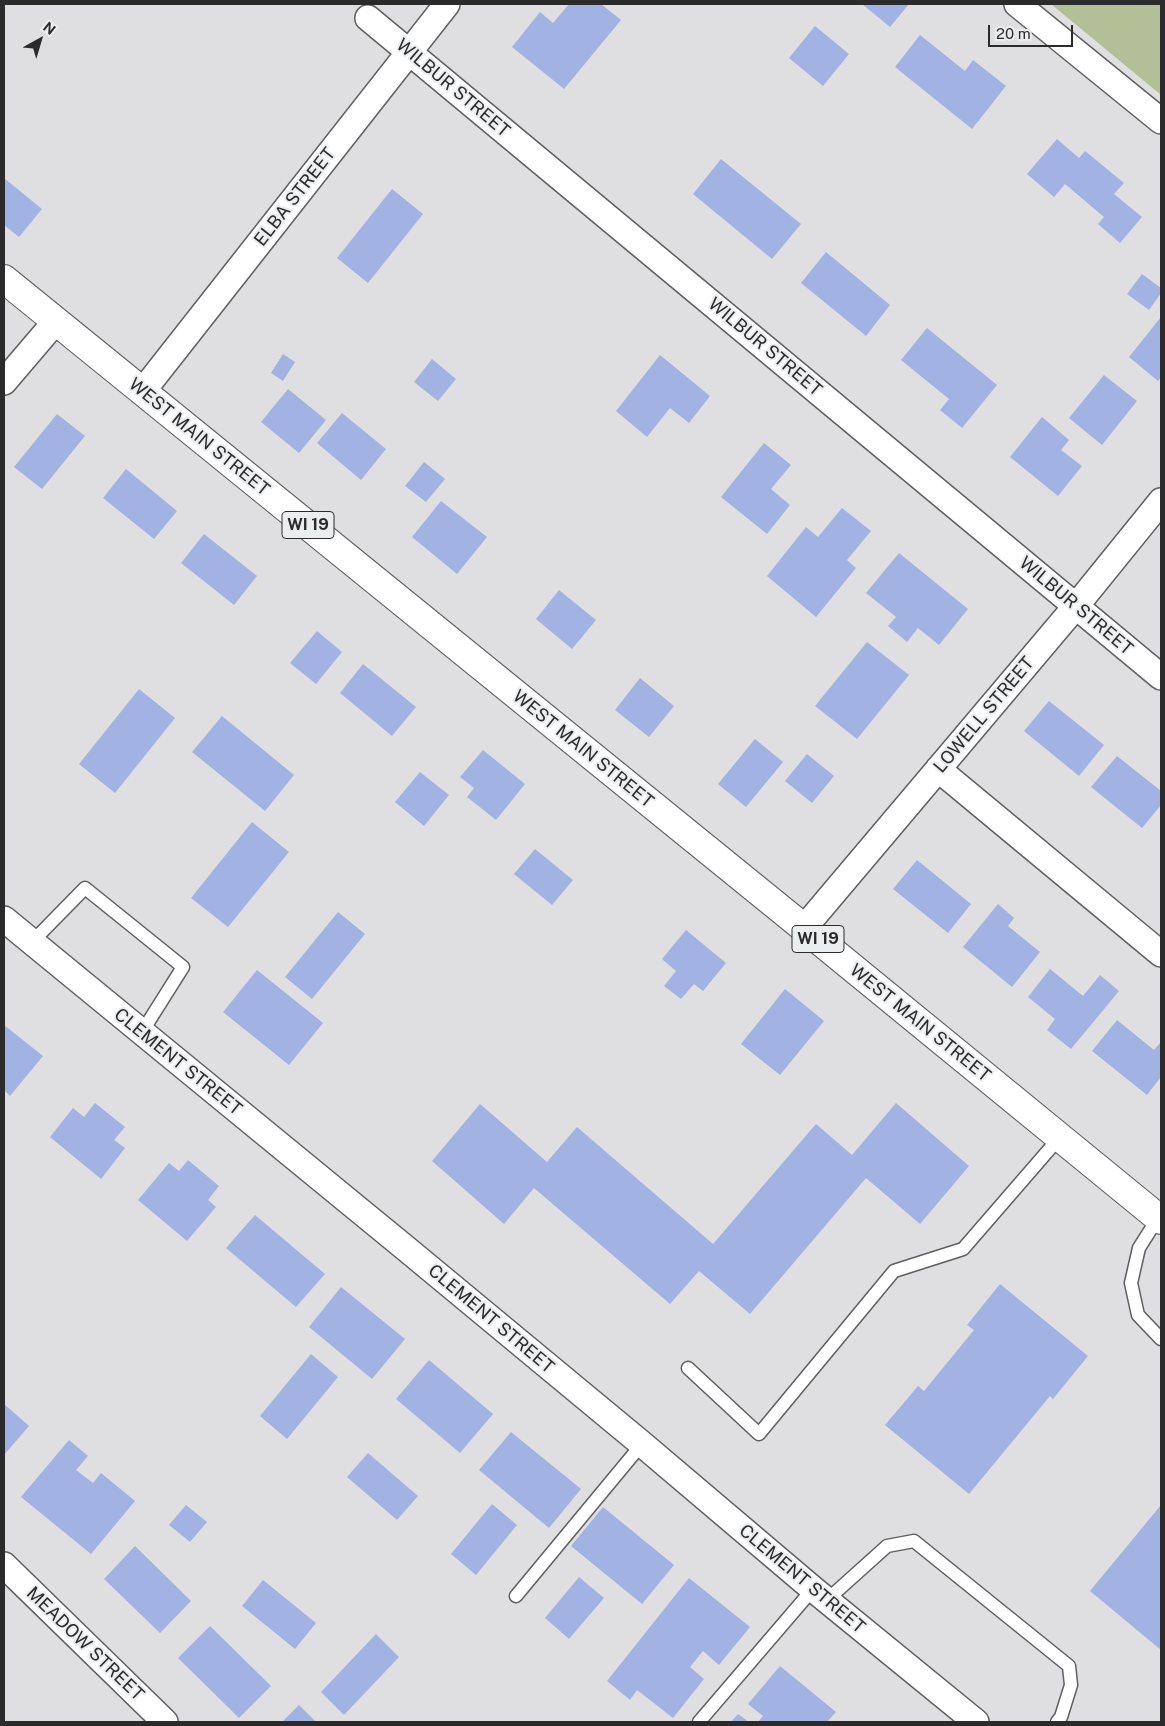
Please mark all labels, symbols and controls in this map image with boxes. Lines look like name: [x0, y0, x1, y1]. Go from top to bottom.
north arrow: [15, 15, 65, 65]
scale bar: [990, 15, 1075, 47]
text: N: [40, 19, 59, 38]
text: 20 m: [996, 25, 1031, 42]
street label: WILBUR STREET: [392, 34, 514, 142]
street label: ELBA STREET: [250, 144, 340, 250]
street label: WILBUR STREET: [704, 293, 826, 401]
street label: WEST MAIN STREET: [124, 374, 274, 500]
road number: WI 19: [282, 512, 334, 538]
street label: WILBUR STREET: [1015, 552, 1137, 660]
street label: LOWELL STREET: [929, 653, 1039, 777]
street label: WEST MAIN STREET: [508, 686, 658, 812]
road number: WI 19: [792, 926, 844, 952]
street label: WEST MAIN STREET: [845, 960, 995, 1086]
street label: CLEMENT STREET: [110, 1004, 246, 1120]
street label: CLEMENT STREET: [424, 1260, 558, 1378]
street label: CLEMENT STREET: [735, 1520, 869, 1638]
street label: MEADOW STREET: [22, 1582, 148, 1706]

